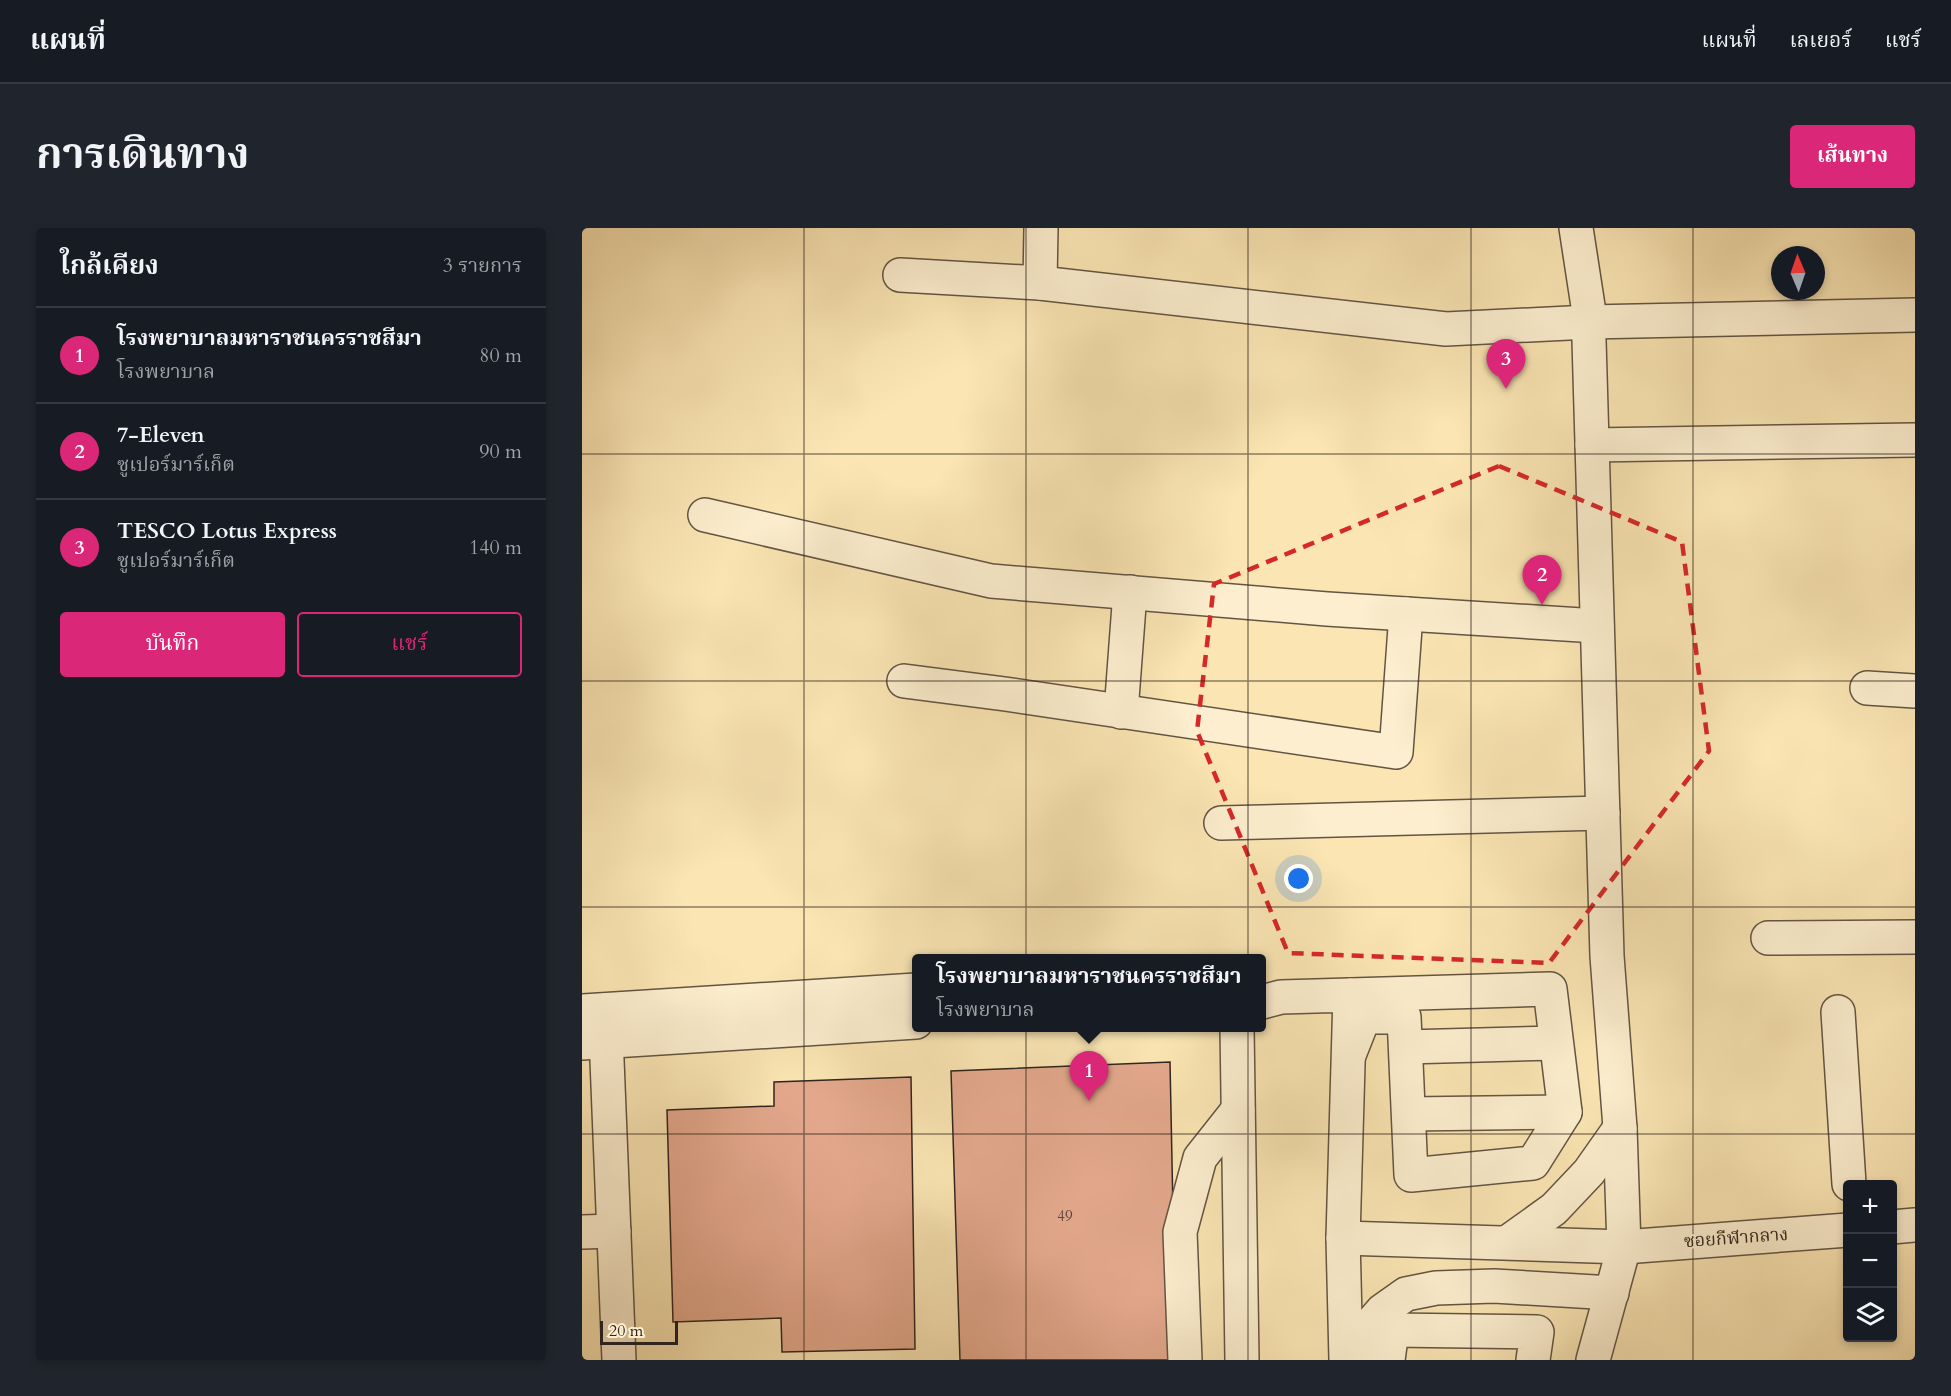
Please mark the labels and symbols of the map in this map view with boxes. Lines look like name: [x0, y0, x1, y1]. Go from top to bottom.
north arrow: [1771, 246, 1825, 300]
pin: 3: [1486, 340, 1526, 389]
pin: 2: [1522, 556, 1562, 605]
your location: [1284, 864, 1313, 893]
pin: 1: [1070, 1052, 1108, 1101]
house number: 49: [1057, 1206, 1073, 1226]
street label: ซอยกีฬากลาง: [1683, 1222, 1789, 1254]
scale bar: [600, 1318, 678, 1346]

